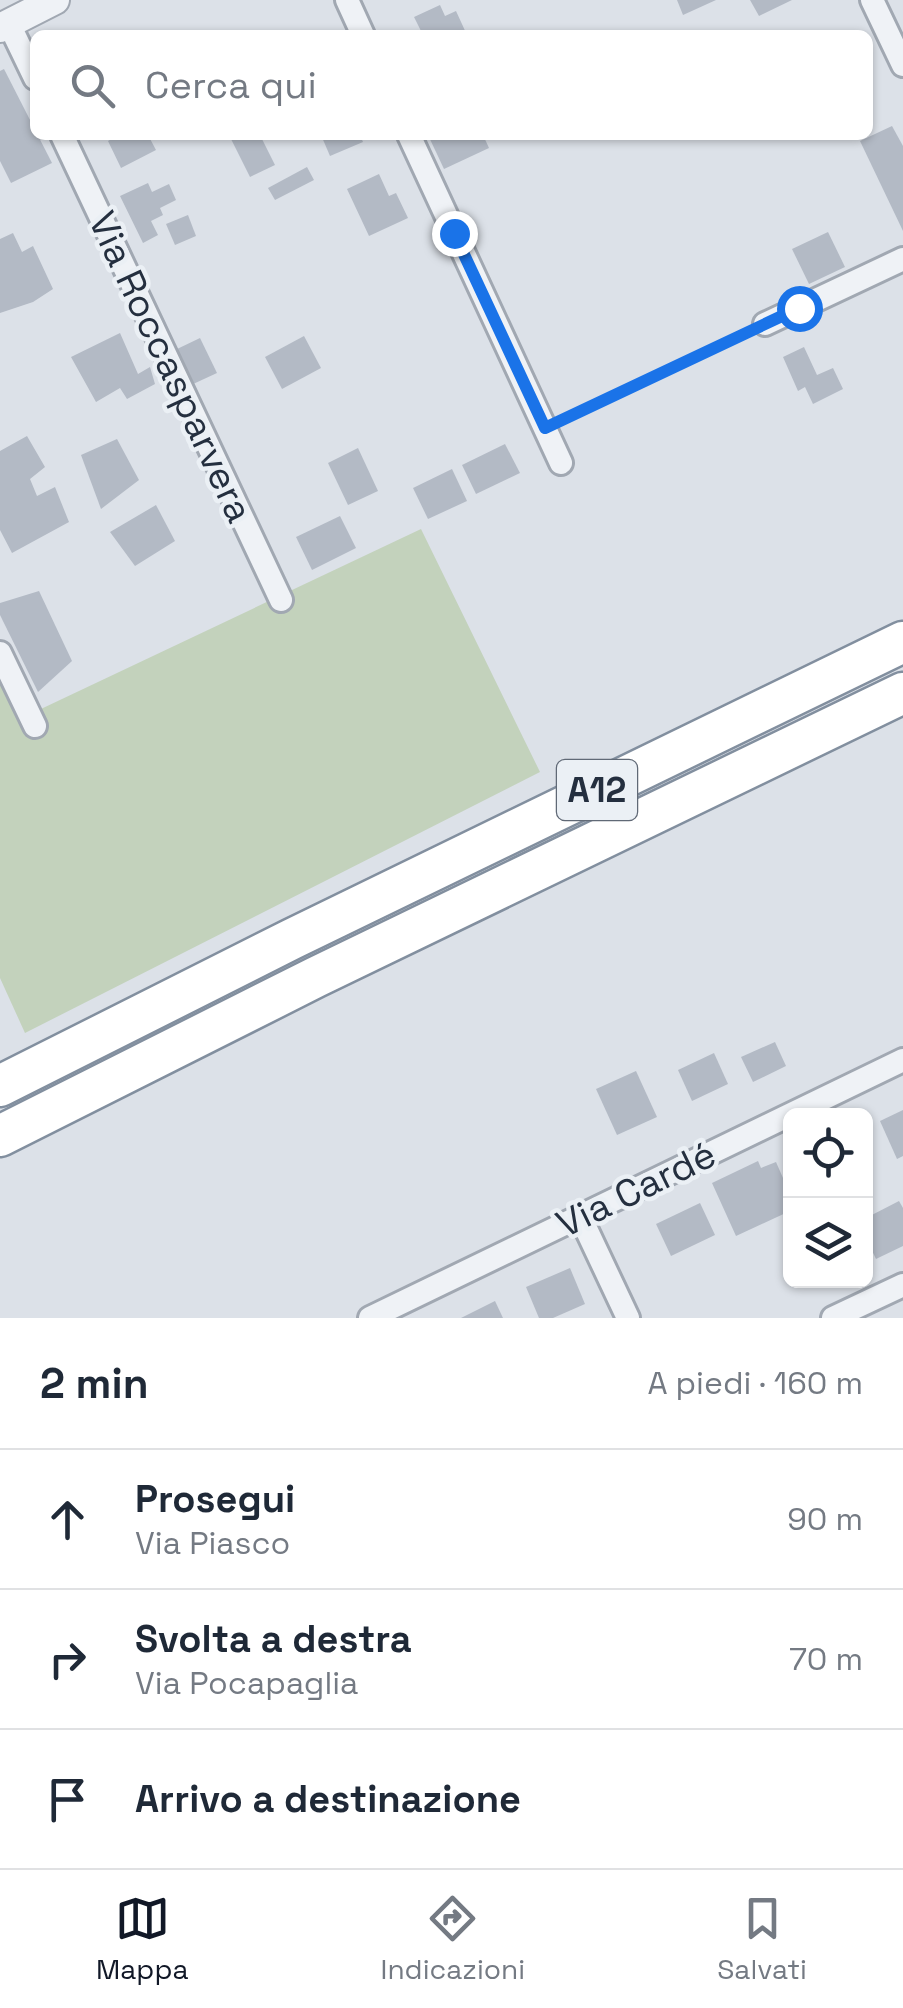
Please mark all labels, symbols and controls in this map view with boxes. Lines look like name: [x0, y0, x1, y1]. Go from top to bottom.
search box: [30, 30, 873, 140]
icon: search: [65, 58, 120, 113]
text: Cerca qui: [145, 61, 317, 109]
street label: Via Roccasparvera: [78, 204, 264, 530]
route end: [432, 211, 478, 257]
route start: [777, 286, 823, 332]
road number: A12: [557, 760, 637, 820]
map controls: [783, 1108, 873, 1288]
button: locate: [783, 1108, 873, 1198]
street label: Via Cardé: [548, 1130, 724, 1248]
button: layers: [783, 1198, 873, 1288]
text: 2 min: [40, 1357, 149, 1410]
text: A piedi · 160 m: [648, 1363, 863, 1403]
text: Prosegui: [135, 1475, 295, 1523]
icon: ahead: [40, 1492, 95, 1547]
text: 90 m: [787, 1499, 863, 1539]
text: Via Piasco: [135, 1523, 290, 1563]
text: Svolta a destra: [135, 1615, 412, 1663]
icon: right: [40, 1632, 95, 1687]
text: 70 m: [789, 1639, 863, 1679]
text: Via Pocapaglia: [135, 1663, 359, 1703]
icon: arrive: [40, 1772, 95, 1827]
text: Arrivo a destinazione: [135, 1775, 521, 1823]
tab: Mappa: [96, 1891, 189, 1987]
tab: Indicazioni: [381, 1891, 525, 1987]
tab: Salvati: [717, 1891, 807, 1987]

